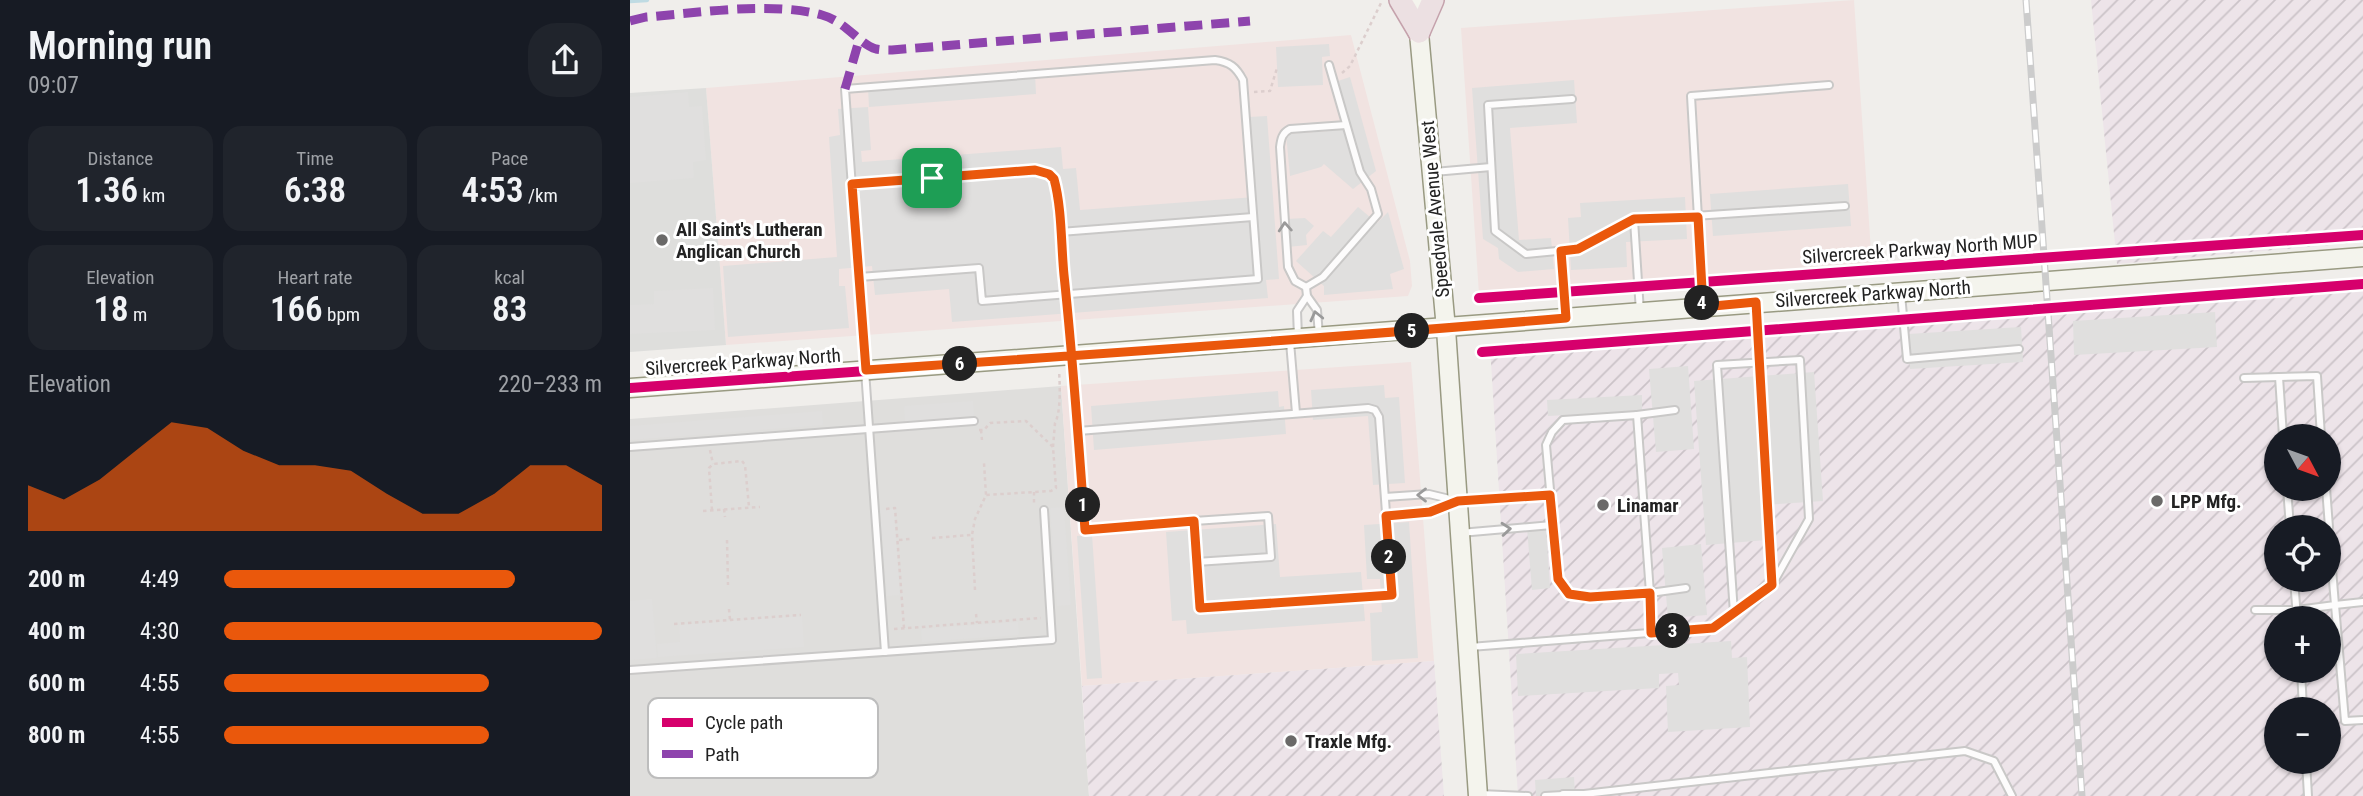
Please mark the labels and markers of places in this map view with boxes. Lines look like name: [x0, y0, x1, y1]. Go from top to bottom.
pin: [902, 148, 962, 208]
place label: All Saint's Lutheran Anglican Church: [676, 218, 823, 263]
marker: All Saint's Lutheran Anglican Church: [654, 232, 670, 248]
pin: 4: [1684, 286, 1720, 320]
pin: 5: [1394, 314, 1430, 348]
pin: 6: [942, 346, 978, 382]
pin: 1: [1065, 488, 1100, 522]
place label: LPP Mfg.: [2171, 490, 2242, 513]
marker: LPP Mfg.: [2149, 493, 2165, 509]
place label: Linamar: [1617, 494, 1679, 517]
marker: Linamar: [1595, 497, 1611, 513]
pin: 2: [1372, 540, 1406, 574]
pin: 3: [1656, 614, 1690, 648]
place label: Traxle Mfg.: [1305, 730, 1392, 753]
marker: Traxle Mfg.: [1283, 733, 1299, 749]

